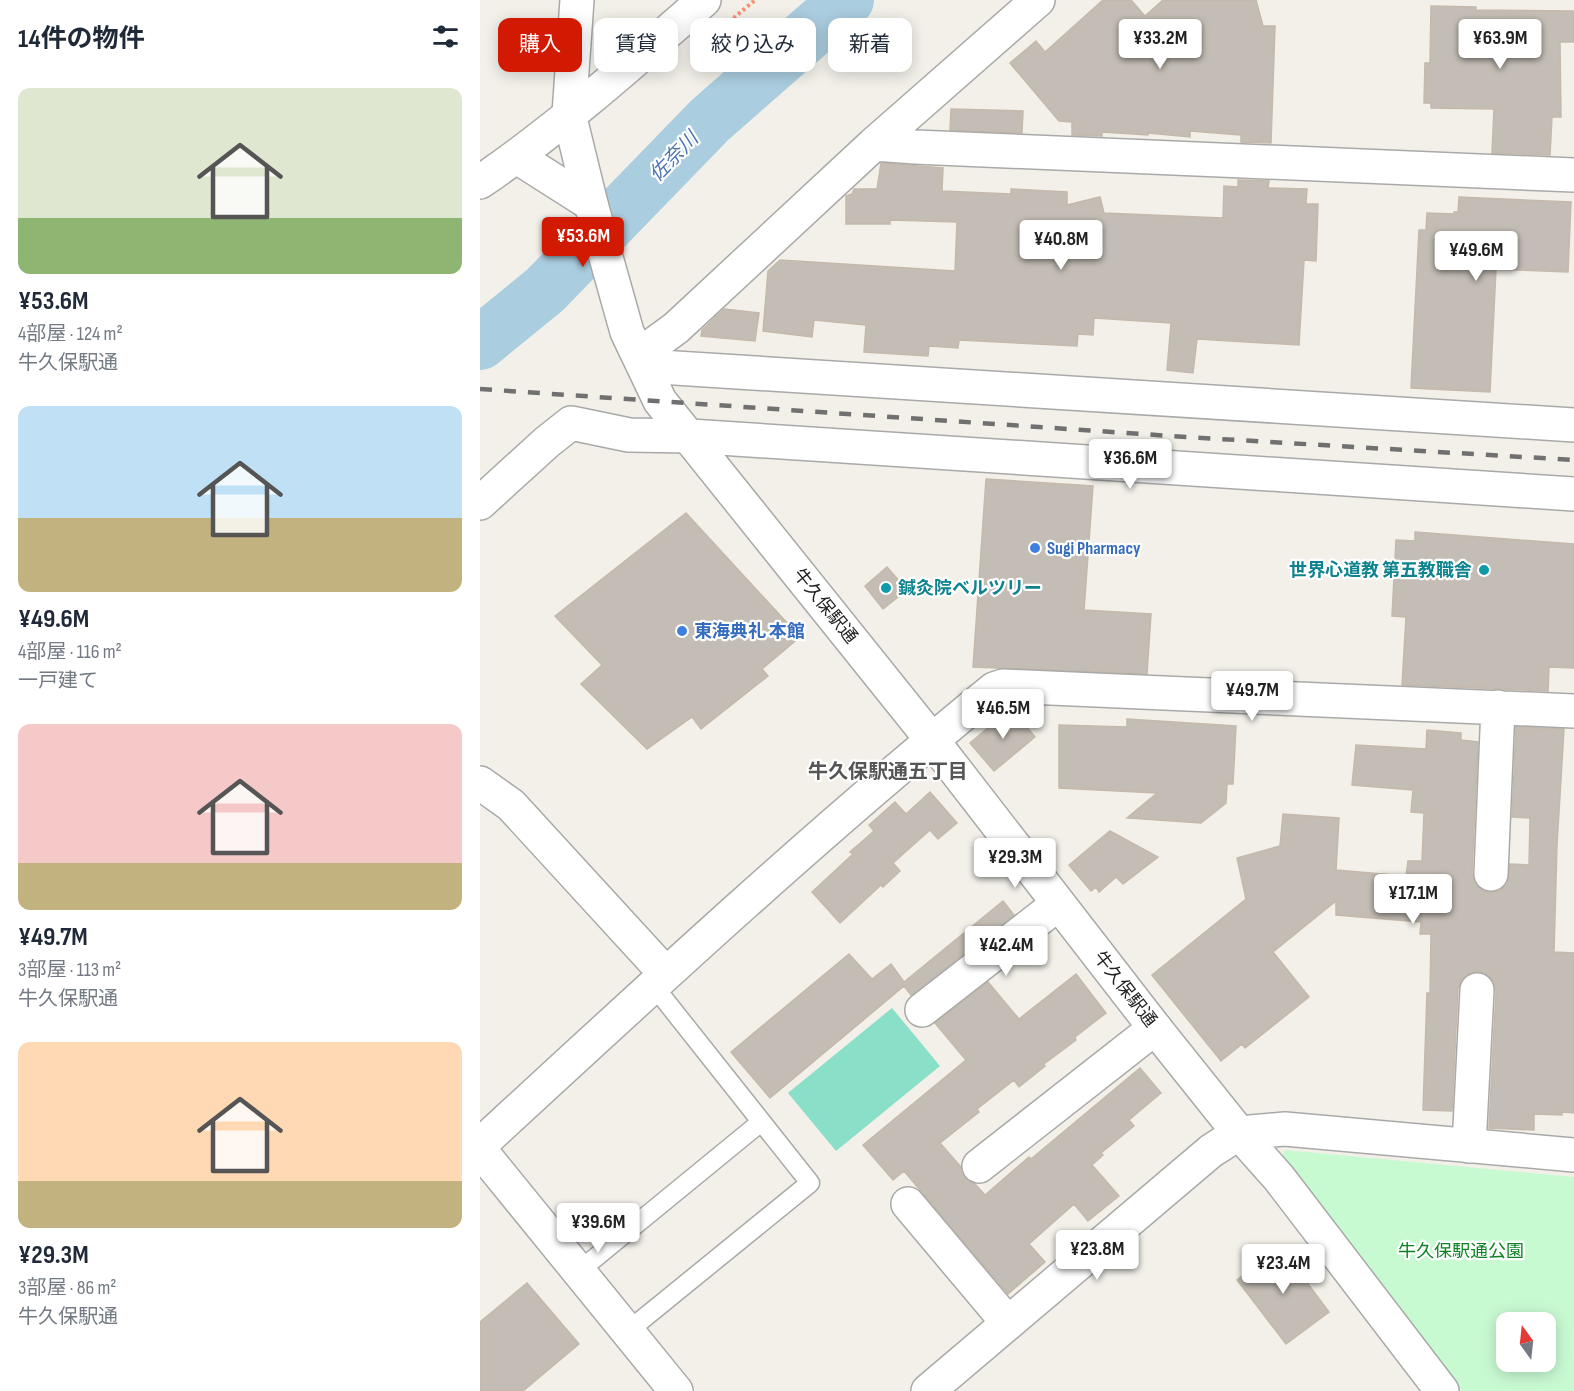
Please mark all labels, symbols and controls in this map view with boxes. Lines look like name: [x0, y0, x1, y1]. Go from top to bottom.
chip: 購入: [498, 18, 582, 72]
chip: 賃貸: [594, 18, 678, 72]
chip: 絞り込み: [690, 18, 816, 72]
chip: 新着: [828, 18, 912, 72]
pin: ¥33.2M: [1111, 19, 1209, 70]
pin: ¥63.9M: [1451, 19, 1549, 70]
icon: filters: [429, 20, 462, 53]
text: 14件の物件: [18, 24, 145, 55]
text: ¥33.2M: [1133, 26, 1187, 50]
text: ¥63.9M: [1472, 26, 1528, 50]
water label: 佐奈川: [645, 126, 705, 187]
icon: home: [186, 127, 294, 235]
pin: ¥53.6M: [534, 217, 632, 268]
pin: ¥40.8M: [1012, 220, 1110, 271]
text: ¥53.6M: [556, 224, 610, 248]
text: ¥40.8M: [1034, 227, 1088, 251]
pin: ¥49.6M: [1427, 231, 1525, 282]
text: ¥49.6M: [1449, 238, 1503, 262]
text: ¥53.6M: [18, 286, 88, 317]
text: 4部屋 · 124 m²: [18, 322, 123, 346]
text: 牛久保駅通: [18, 351, 118, 375]
pin: ¥36.6M: [1081, 439, 1179, 490]
icon: home: [186, 445, 294, 553]
text: ¥36.6M: [1103, 446, 1157, 470]
place label: Sugi Pharmacy: [1047, 538, 1141, 559]
marker: Sugi Pharmacy: [1028, 541, 1042, 555]
place label: 世界心道教 第五教職舎: [1289, 560, 1472, 581]
marker: 世界心道教 第五教職舎: [1477, 563, 1491, 577]
street label: 牛久保駅通: [789, 564, 861, 648]
place label: 鍼灸院ベルツリー: [898, 578, 1042, 599]
marker: 鍼灸院ベルツリー: [879, 581, 893, 595]
text: ¥49.6M: [18, 604, 89, 635]
place label: 東海典礼 本館: [694, 621, 805, 642]
marker: 東海典礼 本館: [675, 624, 689, 638]
text: 4部屋 · 116 m²: [18, 640, 122, 664]
text: 一戸建て: [18, 669, 98, 693]
pin: ¥49.7M: [1203, 671, 1301, 722]
text: ¥49.7M: [1225, 678, 1279, 702]
pin: ¥46.5M: [954, 689, 1052, 740]
text: ¥46.5M: [976, 696, 1030, 720]
district label: 牛久保駅通五丁目: [808, 760, 968, 784]
icon: home: [186, 763, 294, 871]
pin: ¥29.3M: [966, 838, 1064, 889]
text: ¥29.3M: [988, 845, 1042, 869]
pin: ¥17.1M: [1364, 874, 1462, 925]
text: ¥17.1M: [1388, 881, 1438, 905]
text: ¥49.7M: [18, 922, 88, 953]
pin: ¥42.4M: [957, 926, 1055, 977]
text: ¥42.4M: [979, 933, 1033, 957]
street label: 牛久保駅通: [1089, 947, 1161, 1031]
text: 3部屋 · 113 m²: [18, 958, 121, 982]
text: 牛久保駅通: [18, 987, 118, 1011]
icon: home: [186, 1081, 294, 1189]
pin: ¥39.6M: [549, 1203, 647, 1254]
text: ¥39.6M: [571, 1210, 625, 1234]
pin: ¥23.8M: [1048, 1230, 1146, 1281]
text: ¥23.8M: [1070, 1237, 1124, 1261]
text: ¥29.3M: [18, 1240, 89, 1271]
park label: 牛久保駅通公園: [1398, 1241, 1524, 1262]
pin: ¥23.4M: [1234, 1244, 1332, 1295]
text: ¥23.4M: [1256, 1251, 1310, 1275]
text: 3部屋 · 86 m²: [18, 1276, 116, 1300]
text: 牛久保駅通: [18, 1305, 118, 1329]
north arrow: [1496, 1312, 1556, 1372]
map controls: [1496, 1312, 1556, 1372]

